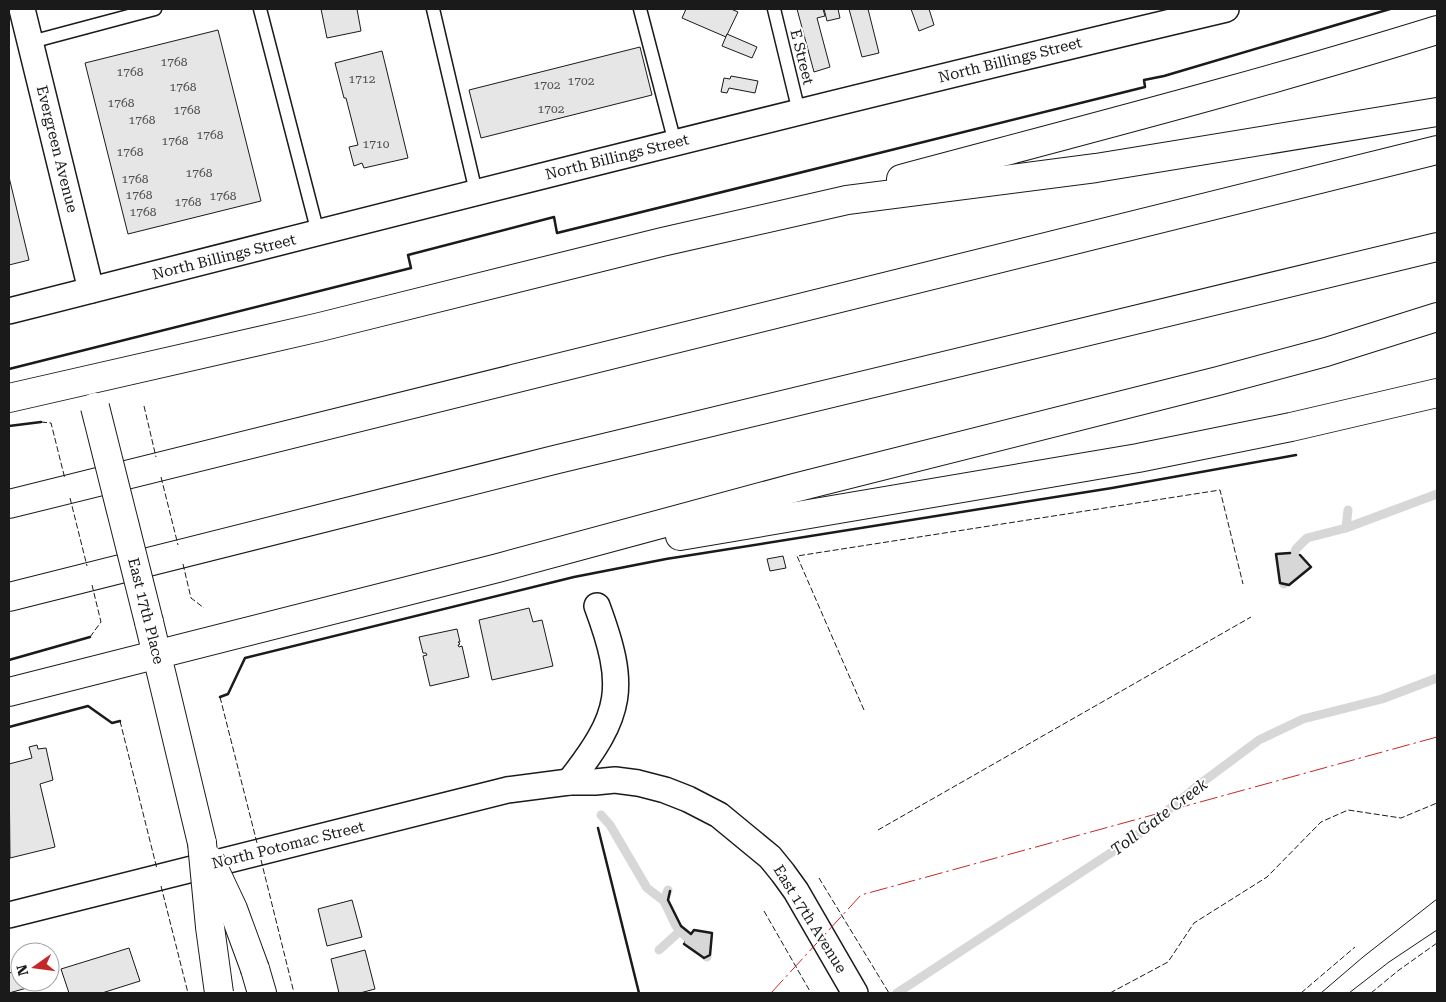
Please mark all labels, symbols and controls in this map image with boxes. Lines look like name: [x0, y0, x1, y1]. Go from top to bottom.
street label: E Street: [786, 27, 818, 87]
street label: North Billings Street: [936, 33, 1084, 87]
house number: 1768: [161, 55, 188, 69]
house number: 1768: [117, 65, 144, 79]
house number: 1712: [349, 72, 376, 86]
house number: 1702: [568, 74, 595, 88]
house number: 1702: [534, 78, 561, 92]
house number: 1768: [170, 80, 197, 94]
street label: Evergreen Avenue: [32, 84, 82, 214]
house number: 1768: [108, 96, 135, 110]
house number: 1702: [538, 102, 565, 116]
house number: 1768: [174, 103, 201, 117]
house number: 1768: [129, 113, 156, 127]
house number: 1768: [197, 128, 224, 142]
street label: North Billings Street: [543, 130, 691, 184]
house number: 1768: [162, 134, 189, 148]
house number: 1710: [363, 137, 390, 151]
house number: 1768: [117, 145, 144, 159]
house number: 1768: [186, 166, 213, 180]
house number: 1768: [122, 172, 149, 186]
house number: 1768: [126, 188, 153, 202]
house number: 1768: [210, 189, 237, 203]
house number: 1768: [175, 195, 202, 209]
house number: 1768: [130, 205, 157, 219]
street label: North Billings Street: [150, 230, 298, 284]
street label: East 17th Place: [124, 556, 168, 666]
water label: Toll Gate Creek: [1107, 774, 1211, 859]
street label: North Potomac Street: [210, 817, 367, 873]
street label: East 17th Avenue: [770, 862, 850, 976]
north arrow: [10, 942, 60, 992]
text: N: [13, 963, 31, 977]

